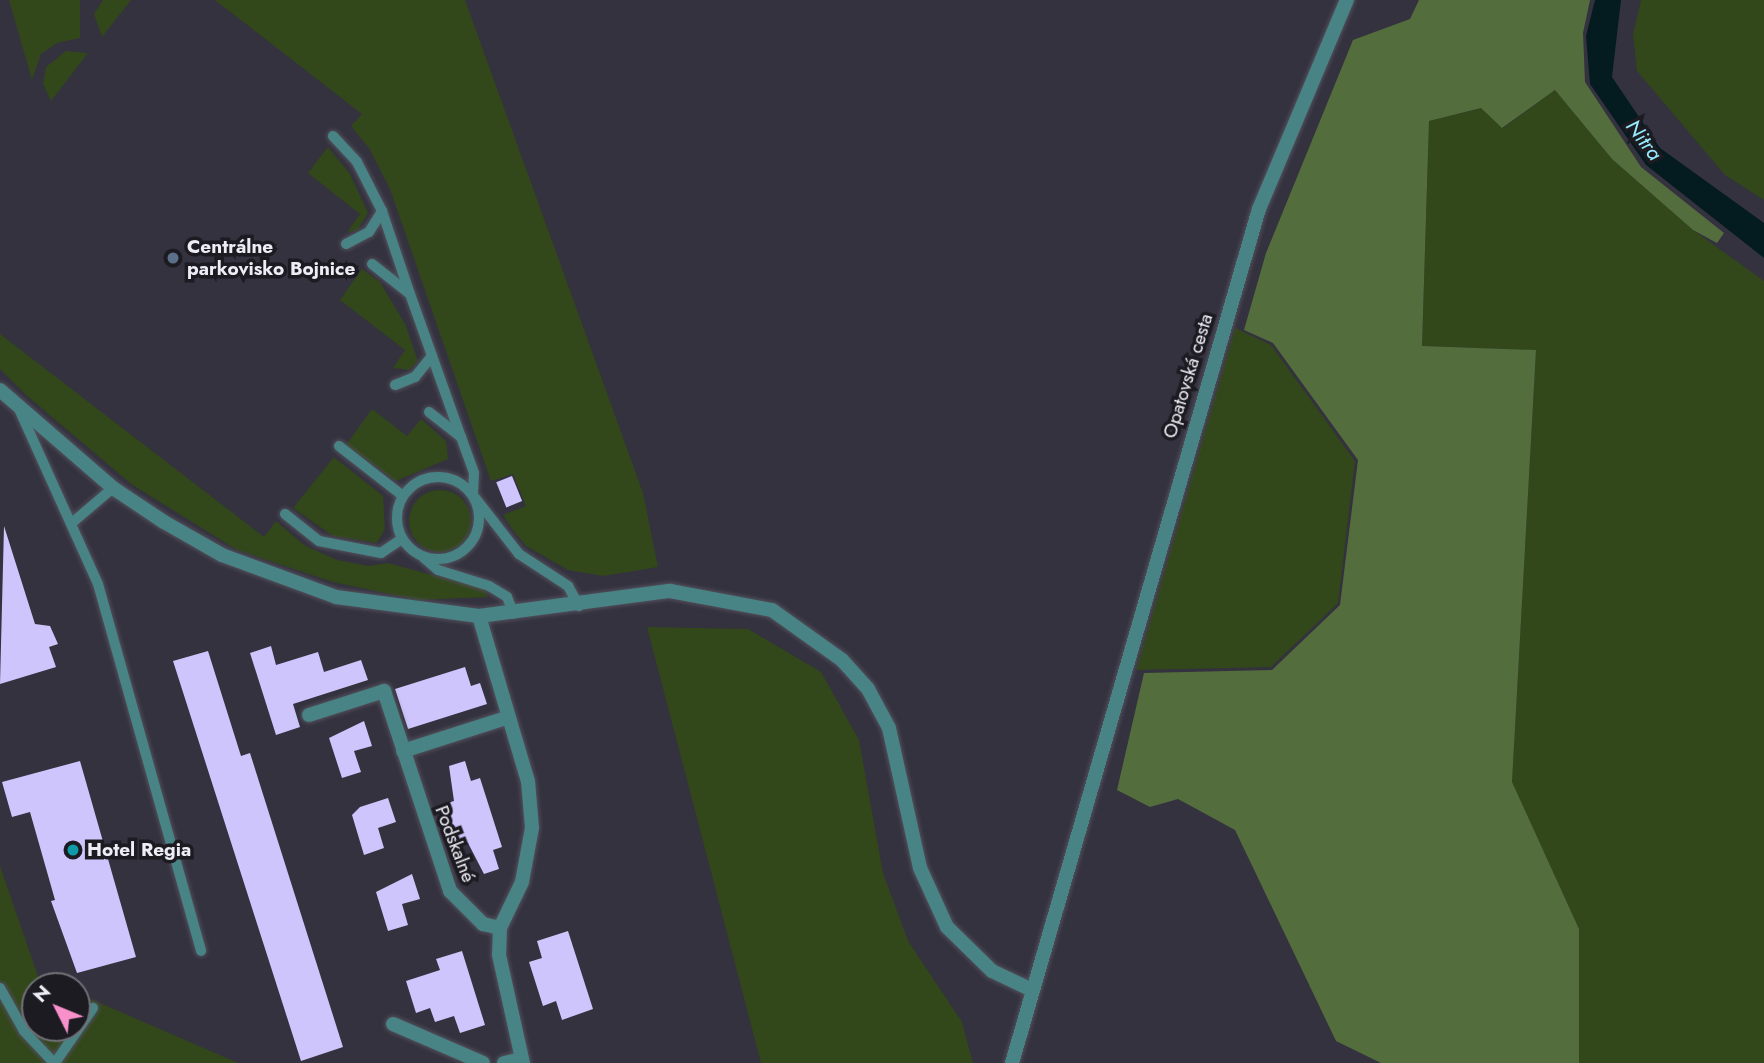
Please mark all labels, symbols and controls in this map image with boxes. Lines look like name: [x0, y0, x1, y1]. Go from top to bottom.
water label: Nitra: [1621, 115, 1667, 165]
place label: Centrálne parkovisko Bojnice: [187, 236, 355, 280]
marker: Centrálne parkovisko Bojnice: [165, 250, 181, 266]
street label: Opatovská cesta: [1158, 311, 1218, 441]
street label: Podskalné: [430, 802, 480, 886]
place label: Hotel Regia: [87, 839, 191, 861]
marker: Hotel Regia: [65, 842, 81, 858]
north arrow: [21, 972, 91, 1042]
text: N: [27, 979, 57, 1008]

